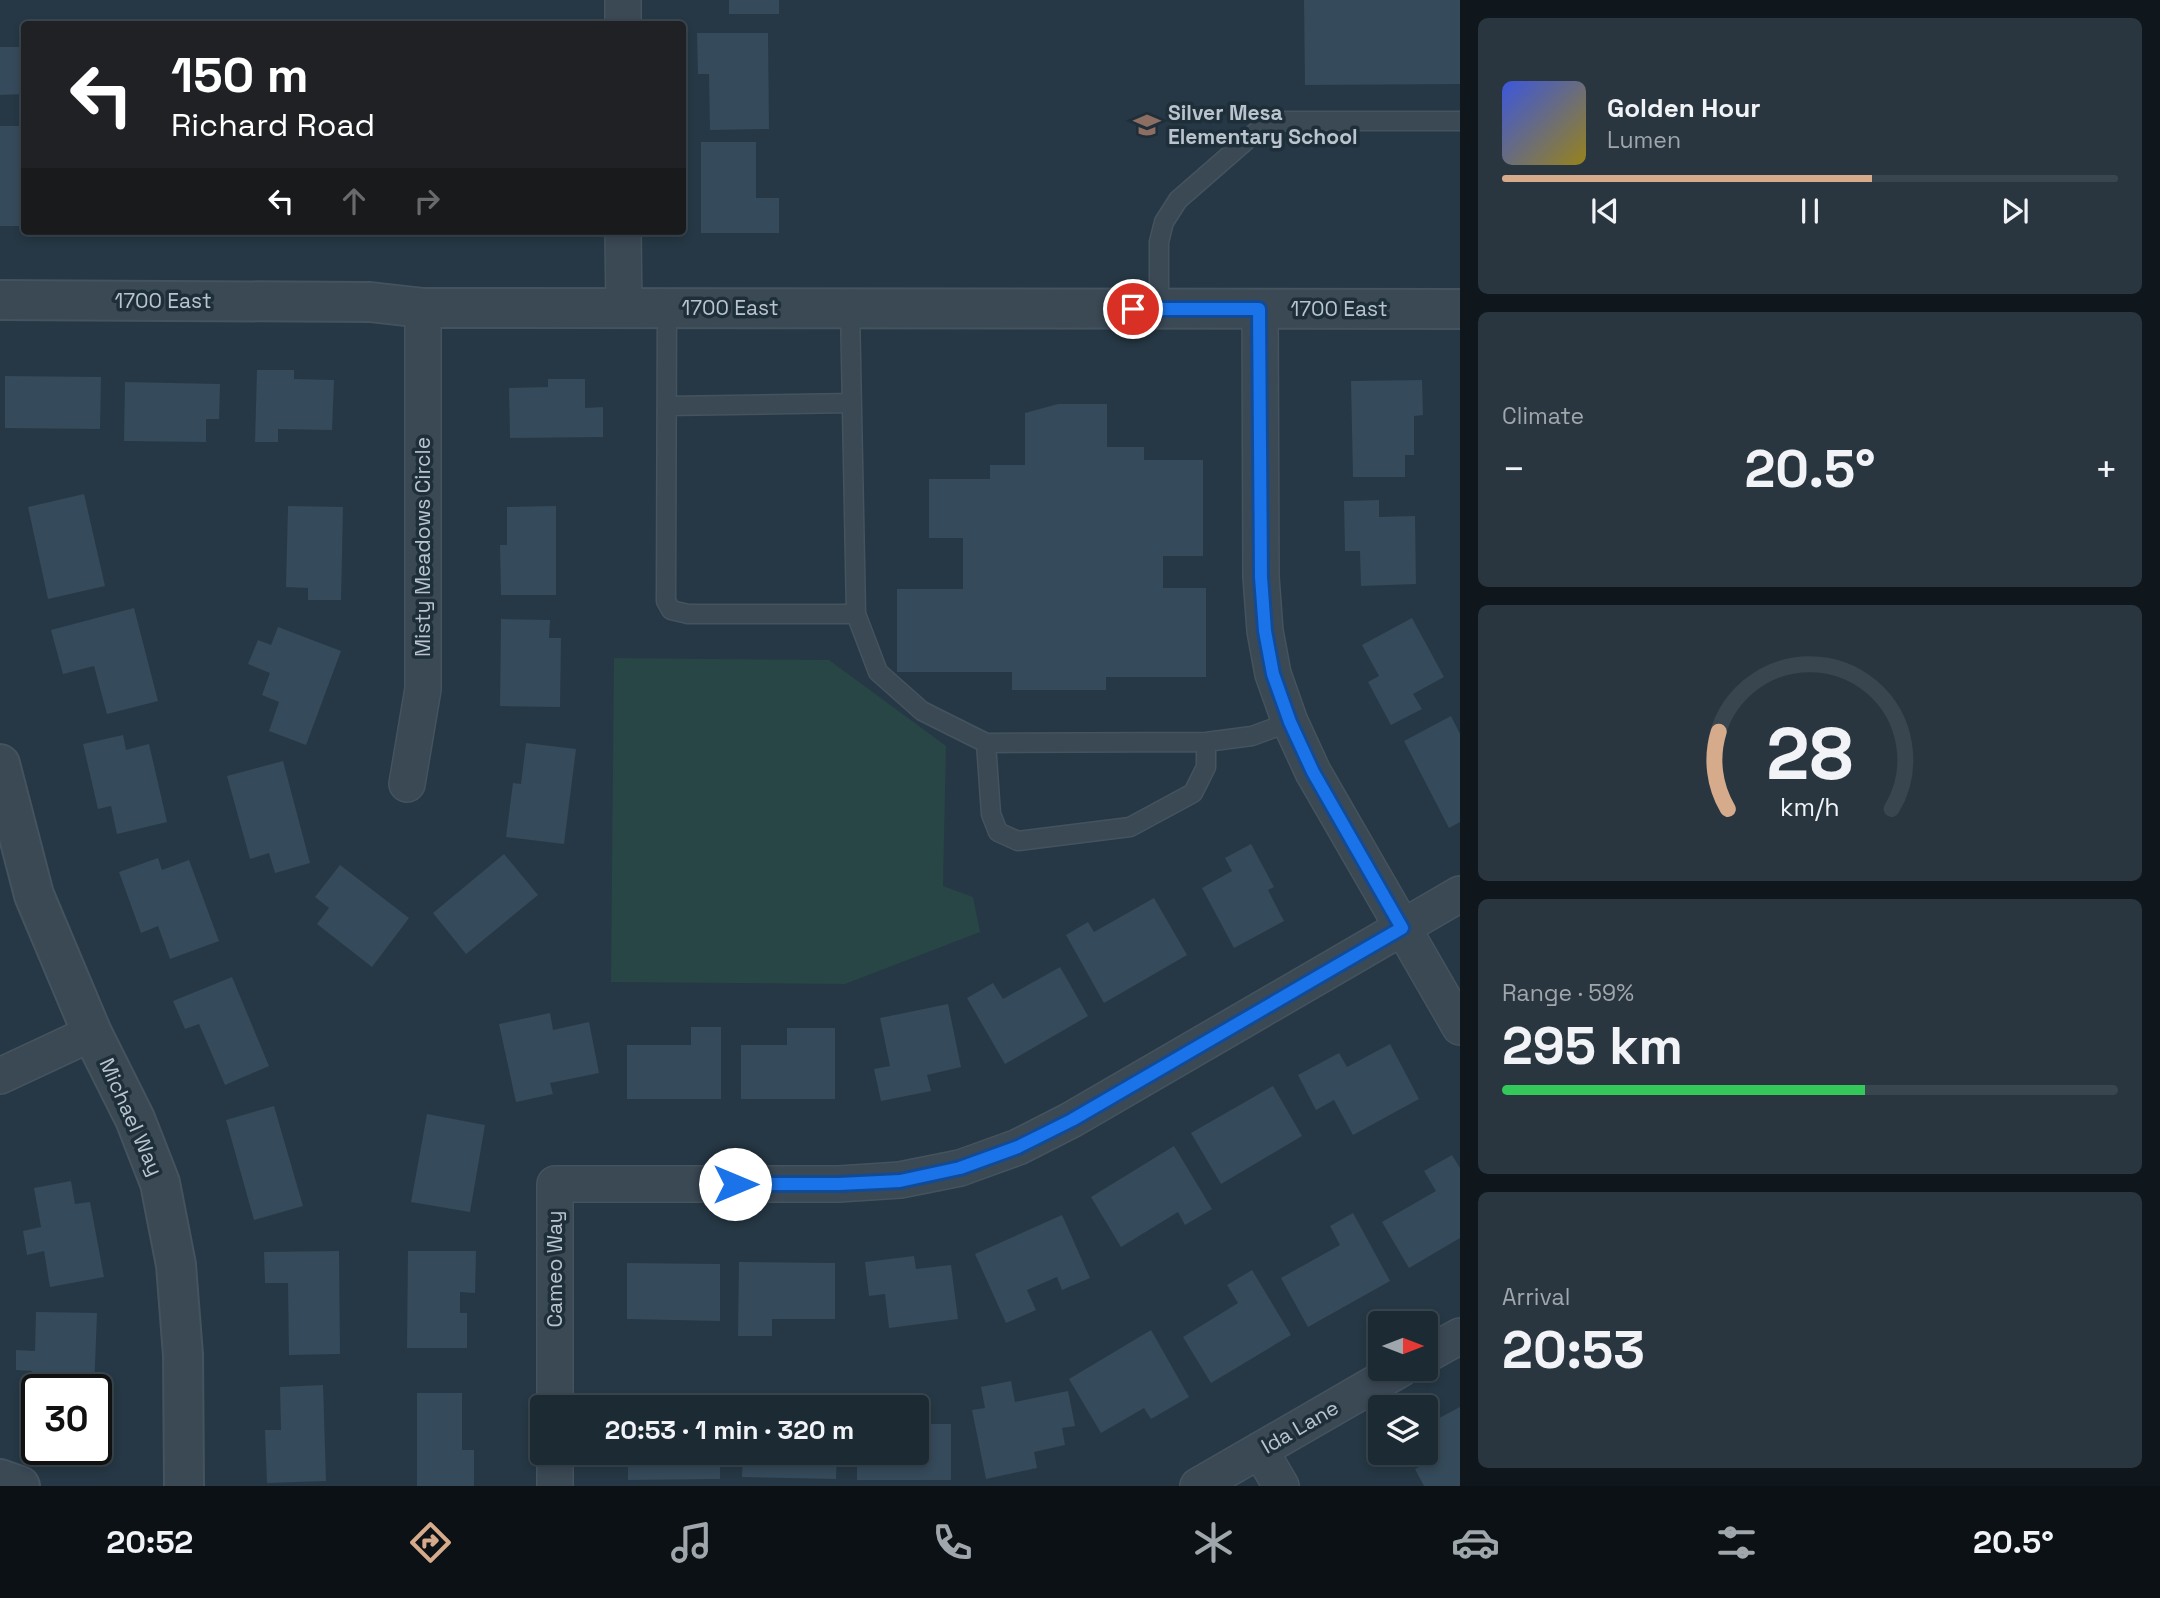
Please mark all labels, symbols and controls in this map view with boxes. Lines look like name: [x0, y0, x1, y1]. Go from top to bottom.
text: 150 m: [171, 44, 309, 106]
icon: left: [56, 49, 147, 140]
text: Golden Hour: [1607, 91, 1761, 125]
place label: Silver Mesa Elementary School: [1168, 99, 1358, 150]
text: Richard Road: [171, 105, 375, 145]
school or university icon: Silver Mesa Elementary School: [1132, 110, 1162, 140]
text: Lumen: [1607, 125, 1681, 155]
icon: left: [262, 182, 300, 220]
icon: ahead: [335, 182, 373, 220]
icon: right: [408, 182, 446, 220]
icon: previous: [1586, 192, 1624, 230]
icon: pause: [1791, 192, 1829, 230]
icon: next: [1996, 192, 2034, 230]
pin: [1103, 279, 1163, 339]
street label: 1700 East: [114, 287, 212, 314]
icon: arrive: [1114, 290, 1152, 328]
street label: 1700 East: [681, 294, 779, 321]
street label: 1700 East: [1290, 295, 1388, 322]
text: Climate: [1502, 401, 1584, 431]
text: 20.5°: [1744, 436, 1876, 502]
street label: Misty Meadows Circle: [409, 437, 436, 657]
text: −: [1502, 445, 1526, 493]
text: +: [2094, 445, 2118, 493]
text: 28: [1767, 707, 1853, 800]
text: km/h: [1780, 791, 1840, 823]
text: Range · 59%: [1502, 978, 1634, 1008]
text: 295 km: [1502, 1013, 1683, 1079]
street label: Michael Way: [93, 1054, 169, 1180]
position arrow: [698, 1147, 772, 1221]
street label: Cameo Way: [541, 1210, 568, 1328]
text: Arrival: [1502, 1282, 1570, 1312]
north arrow: [1368, 1311, 1438, 1381]
map controls: [1368, 1311, 1438, 1465]
text: 20:53: [1502, 1317, 1645, 1383]
speed limit sign: 30: [21, 1374, 112, 1465]
street label: Ida Lane: [1256, 1394, 1343, 1460]
button: layers: [1368, 1395, 1438, 1465]
text: 20:53 · 1 min · 320 m: [605, 1413, 854, 1447]
icon: directions: [406, 1518, 455, 1567]
icon: music: [667, 1518, 716, 1567]
icon: phone: [928, 1518, 977, 1567]
icon: climate: [1189, 1518, 1238, 1567]
icon: car: [1451, 1518, 1500, 1567]
icon: filters: [1712, 1518, 1761, 1567]
text: 20:52: [106, 1522, 193, 1562]
text: 20.5°: [1973, 1522, 2054, 1562]

